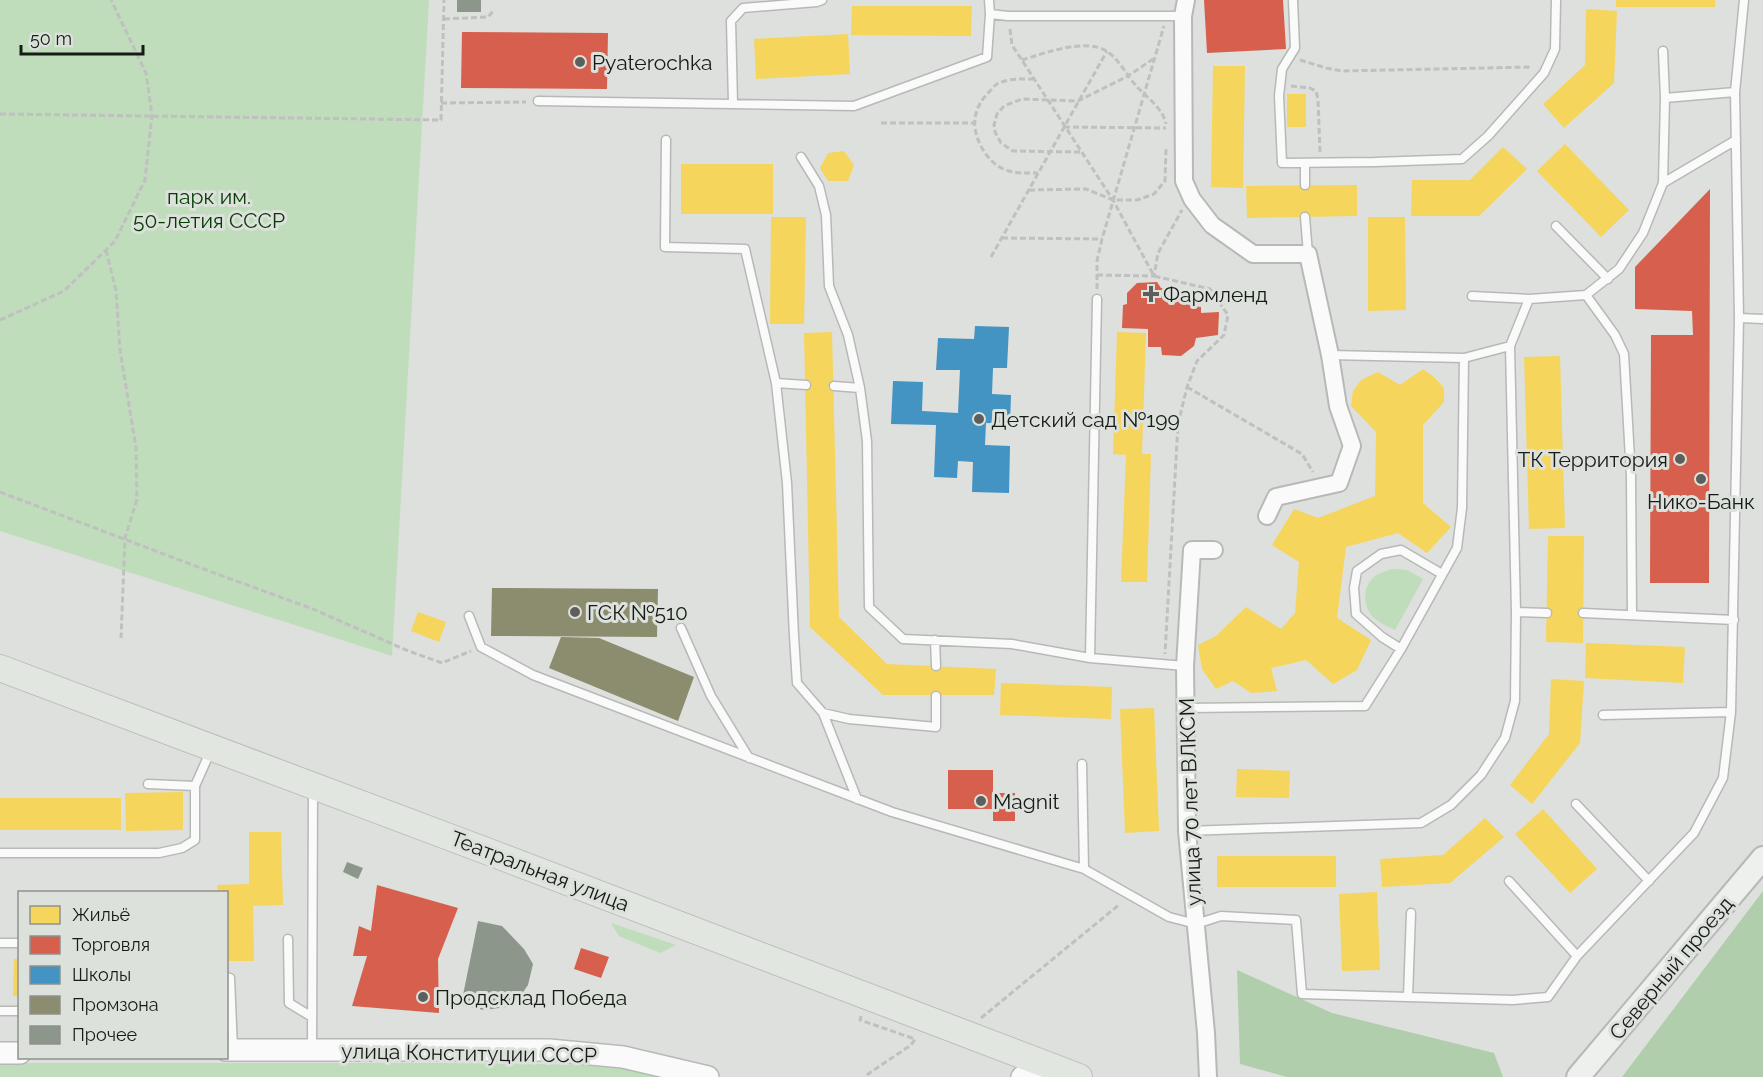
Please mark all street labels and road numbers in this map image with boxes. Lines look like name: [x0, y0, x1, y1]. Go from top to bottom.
street label: улица 70 лет ВЛКСМ: [1174, 697, 1206, 907]
street label: Театральная улица: [447, 825, 633, 917]
street label: Северный проезд: [1604, 891, 1738, 1045]
street label: улица Конституции СССР: [341, 1038, 597, 1068]

